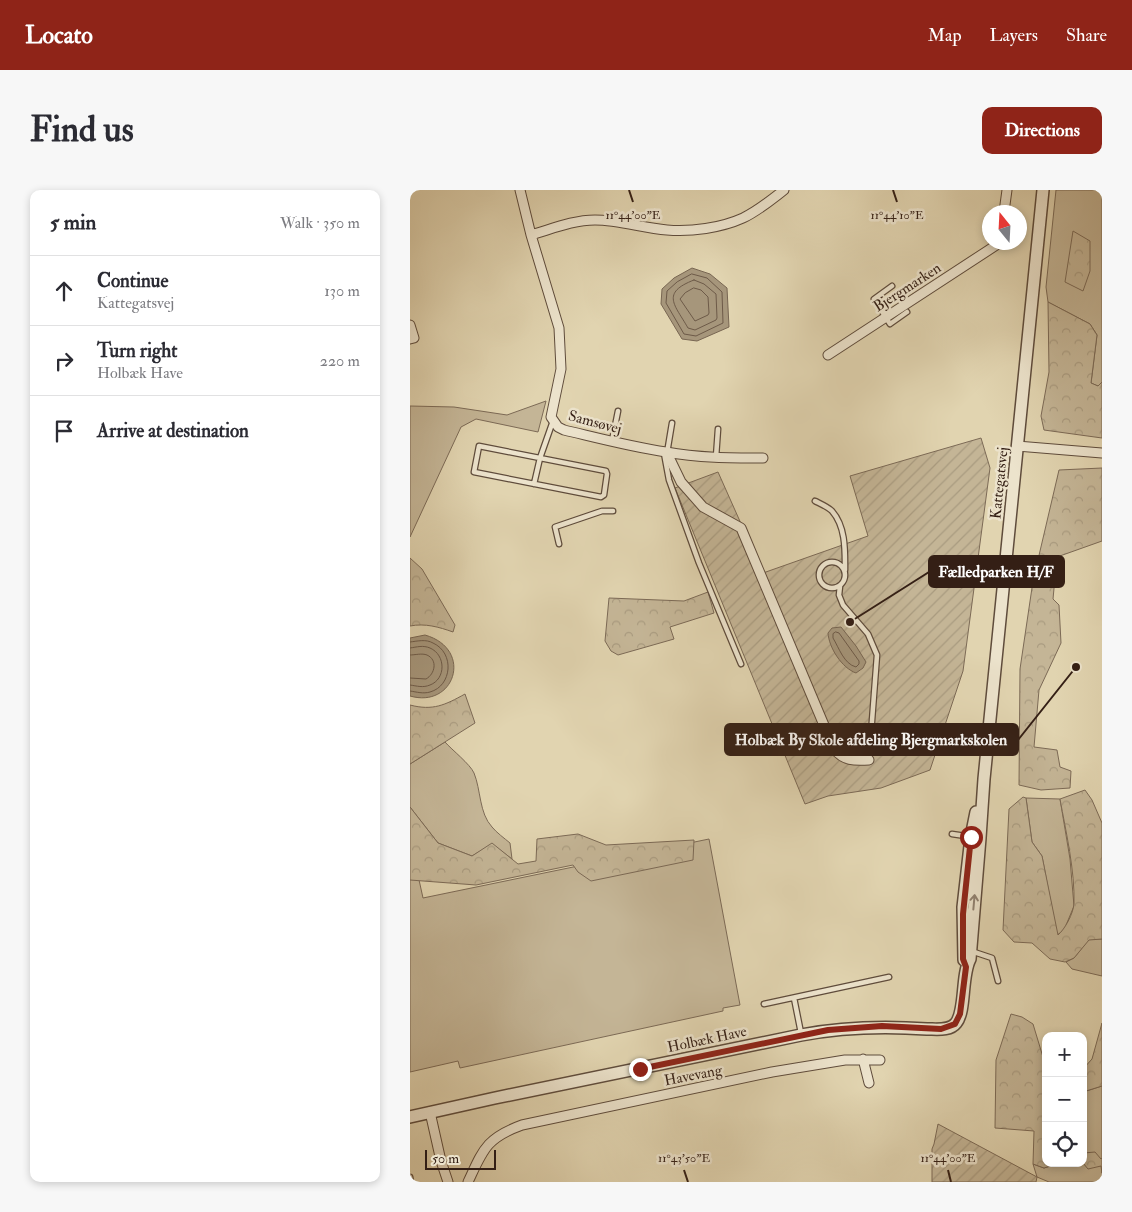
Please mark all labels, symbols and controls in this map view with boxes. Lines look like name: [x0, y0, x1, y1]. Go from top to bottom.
text: Locato: [25, 20, 93, 51]
text: Map: [928, 24, 962, 47]
text: Layers: [990, 24, 1038, 47]
text: Share: [1066, 24, 1107, 47]
button: Directions: [982, 107, 1102, 154]
text: Find us: [30, 108, 134, 152]
north arrow: [982, 205, 1027, 250]
text: 11°44'00"E: [605, 208, 661, 223]
text: 11°44'10"E: [870, 208, 924, 223]
text: 5 min: [50, 209, 96, 236]
text: Walk · 350 m: [280, 213, 360, 233]
street label: Bjergmarken: [870, 258, 945, 316]
text: Continue: [97, 269, 168, 293]
icon: ahead: [50, 277, 78, 305]
text: 130 m: [324, 281, 360, 301]
text: Kattegatsvej: [97, 293, 174, 313]
text: Turn right: [97, 339, 177, 363]
icon: right: [50, 347, 78, 375]
text: 220 m: [320, 351, 360, 371]
text: Holbæk Have: [97, 363, 183, 383]
street label: Samsøvej: [566, 406, 624, 439]
icon: arrive: [50, 417, 78, 445]
text: Arrive at destination: [97, 419, 249, 443]
street label: Kattegatsvej: [986, 446, 1013, 520]
callout: Fælledparken H/F: [929, 556, 1064, 587]
text: Fælledparken H/F: [938, 562, 1054, 583]
callout: Holbæk By Skole afdeling Bjergmarkskolen: [725, 724, 1018, 755]
text: Holbæk By Skole afdeling Bjergmarkskolen: [735, 730, 1008, 751]
route start: [960, 826, 983, 849]
one-way arrow: [970, 894, 979, 910]
street label: Holbæk Have: [666, 1022, 749, 1057]
map controls: [1042, 1032, 1087, 1167]
button: +: [1042, 1032, 1087, 1077]
route end: [629, 1058, 652, 1081]
street label: Havevang: [663, 1060, 724, 1090]
button: −: [1042, 1077, 1087, 1122]
button: locate: [1042, 1122, 1087, 1167]
scale bar: [425, 1147, 496, 1170]
text: 50 m: [432, 1150, 459, 1167]
text: 11°43'50"E: [658, 1151, 710, 1166]
text: 11°44'00"E: [920, 1151, 976, 1166]

